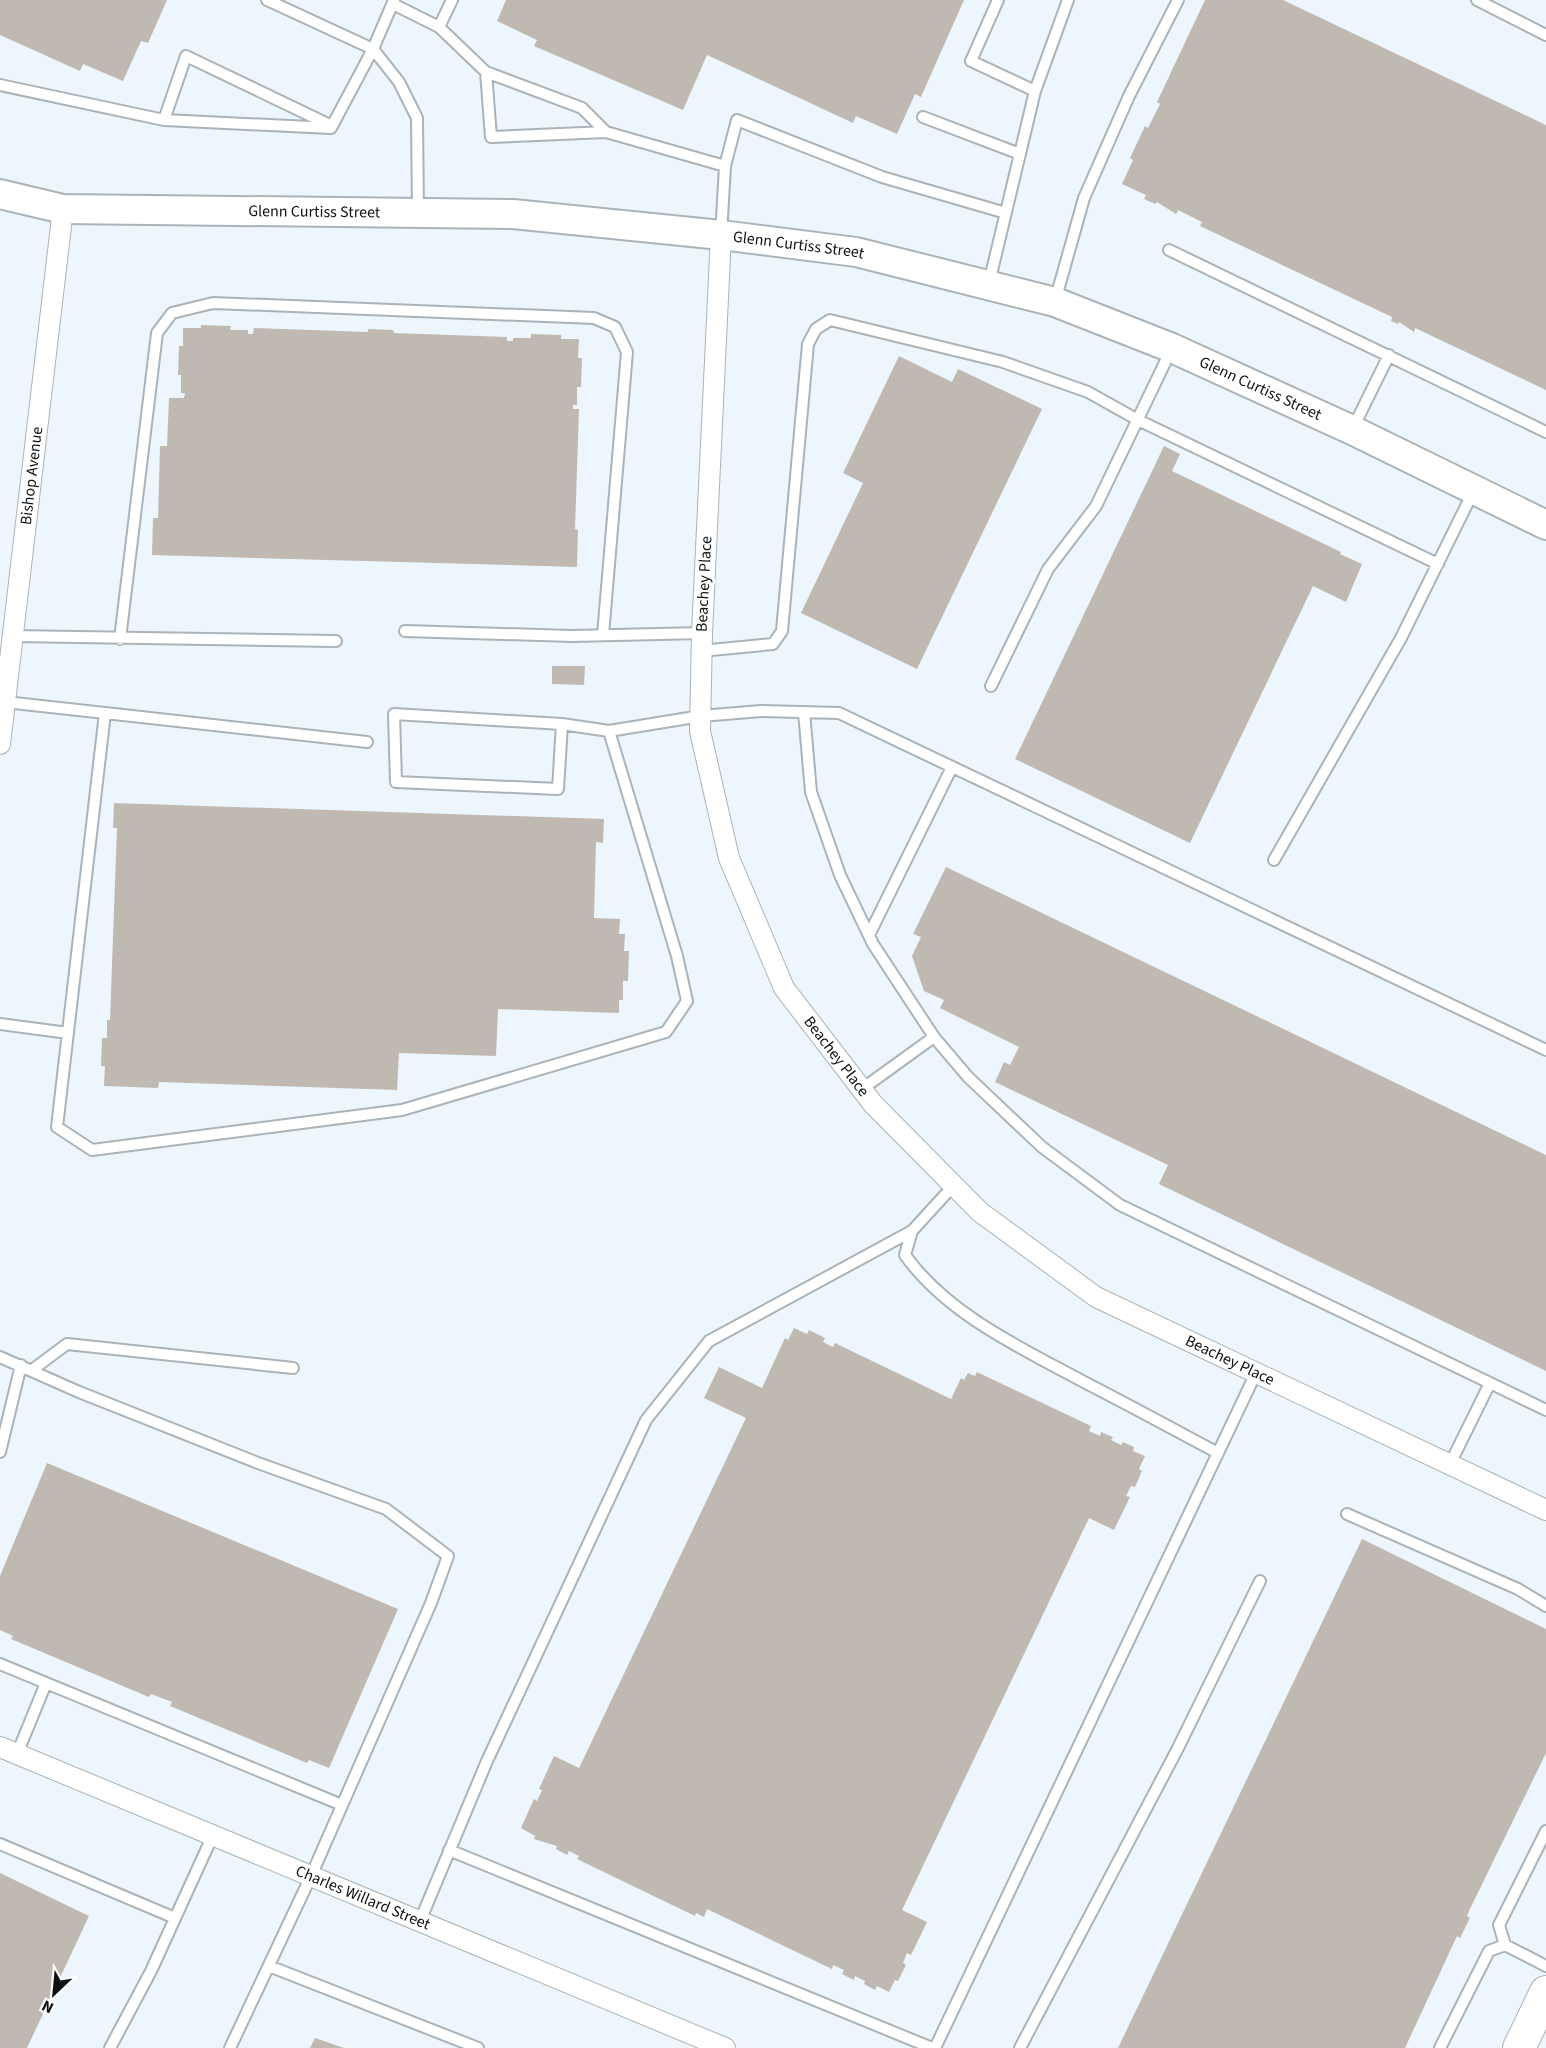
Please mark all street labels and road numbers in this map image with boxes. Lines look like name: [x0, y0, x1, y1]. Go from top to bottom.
street label: Glenn Curtiss Street: [248, 200, 381, 224]
street label: Glenn Curtiss Street: [732, 226, 867, 265]
street label: Glenn Curtiss Street: [1196, 351, 1326, 426]
street label: Bishop Avenue: [15, 425, 48, 526]
street label: Beachey Place: [691, 535, 717, 633]
street label: Beachey Place: [798, 1011, 874, 1101]
street label: Beachey Place: [1182, 1330, 1278, 1391]
street label: Charles Willard Street: [292, 1860, 434, 1936]

